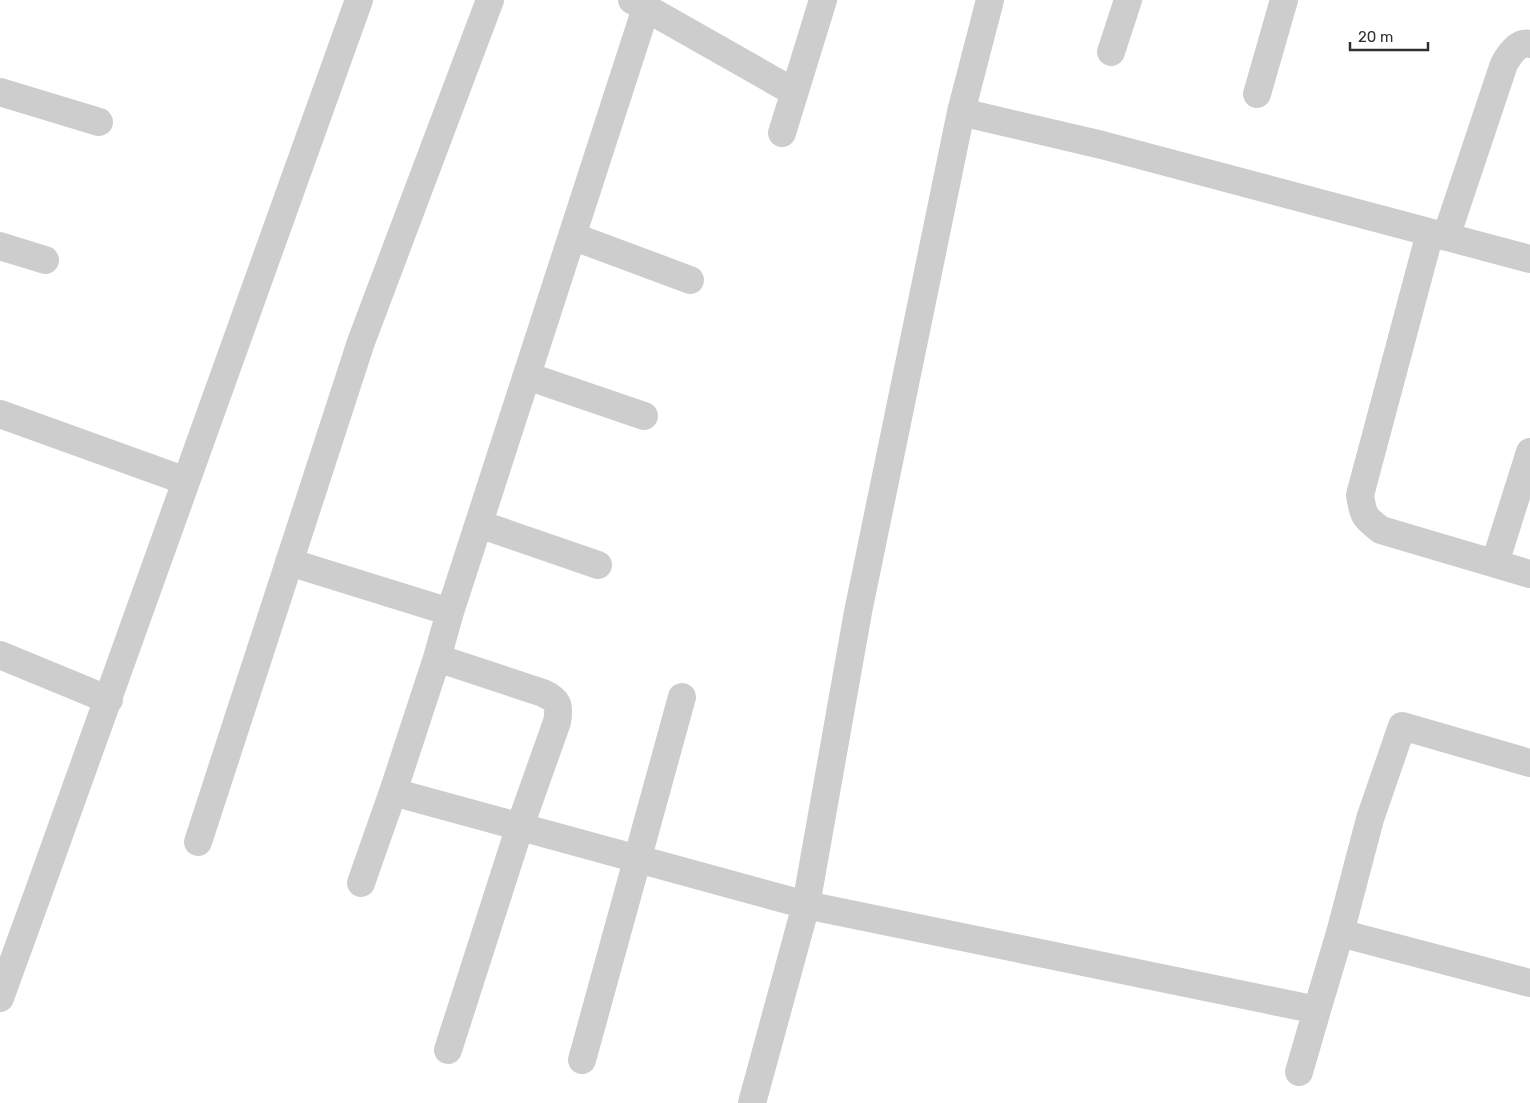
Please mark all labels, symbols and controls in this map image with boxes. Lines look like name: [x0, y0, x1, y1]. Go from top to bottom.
scale bar: [1350, 20, 1428, 52]
text: 20 m: [1358, 28, 1393, 46]

